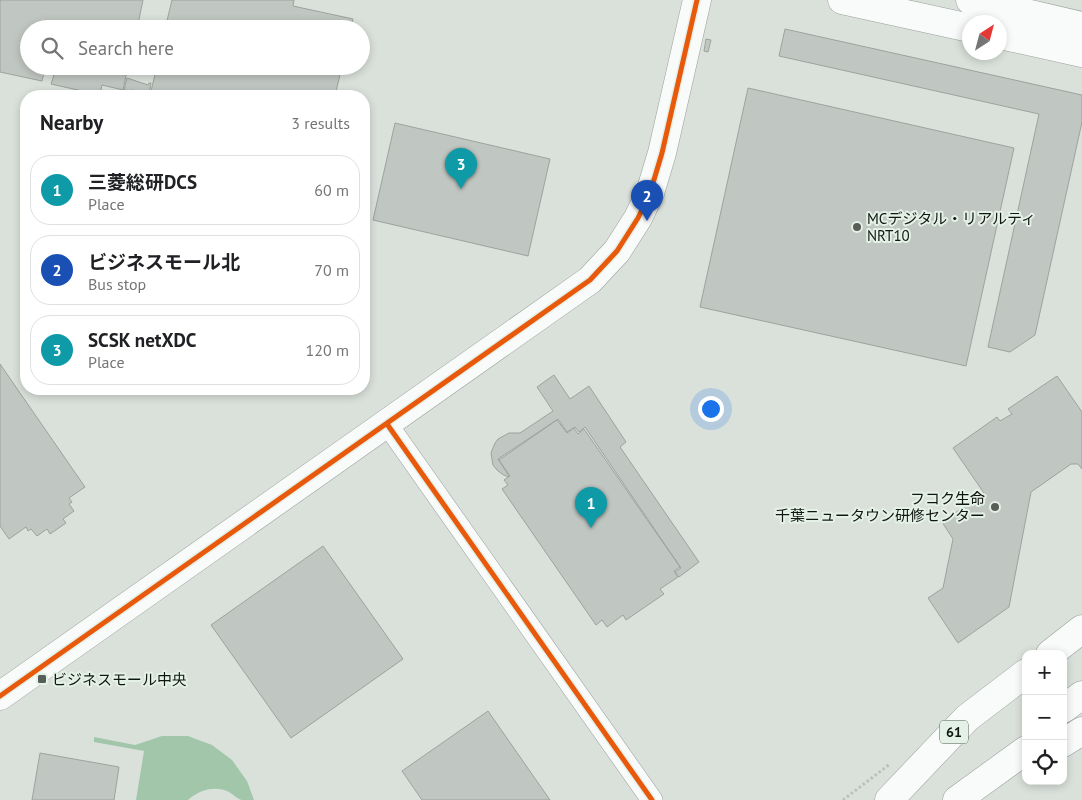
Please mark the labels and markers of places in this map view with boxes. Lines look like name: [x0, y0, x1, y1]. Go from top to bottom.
pin: 3: [445, 148, 477, 189]
pin: 2: [631, 180, 663, 221]
place label: MCデジタル・リアルティ NRT10: [867, 209, 1036, 245]
marker: MCデジタル・リアルティ NRT10: [851, 221, 863, 233]
pin: 1: [575, 487, 607, 528]
place label: フコク生命 千葉ニュータウン研修センター: [775, 489, 985, 525]
marker: フコク生命 千葉ニュータウン研修センター: [989, 501, 1001, 513]
place label: ビジネスモール中央: [52, 670, 187, 689]
marker: ビジネスモール中央: [36, 673, 48, 685]

